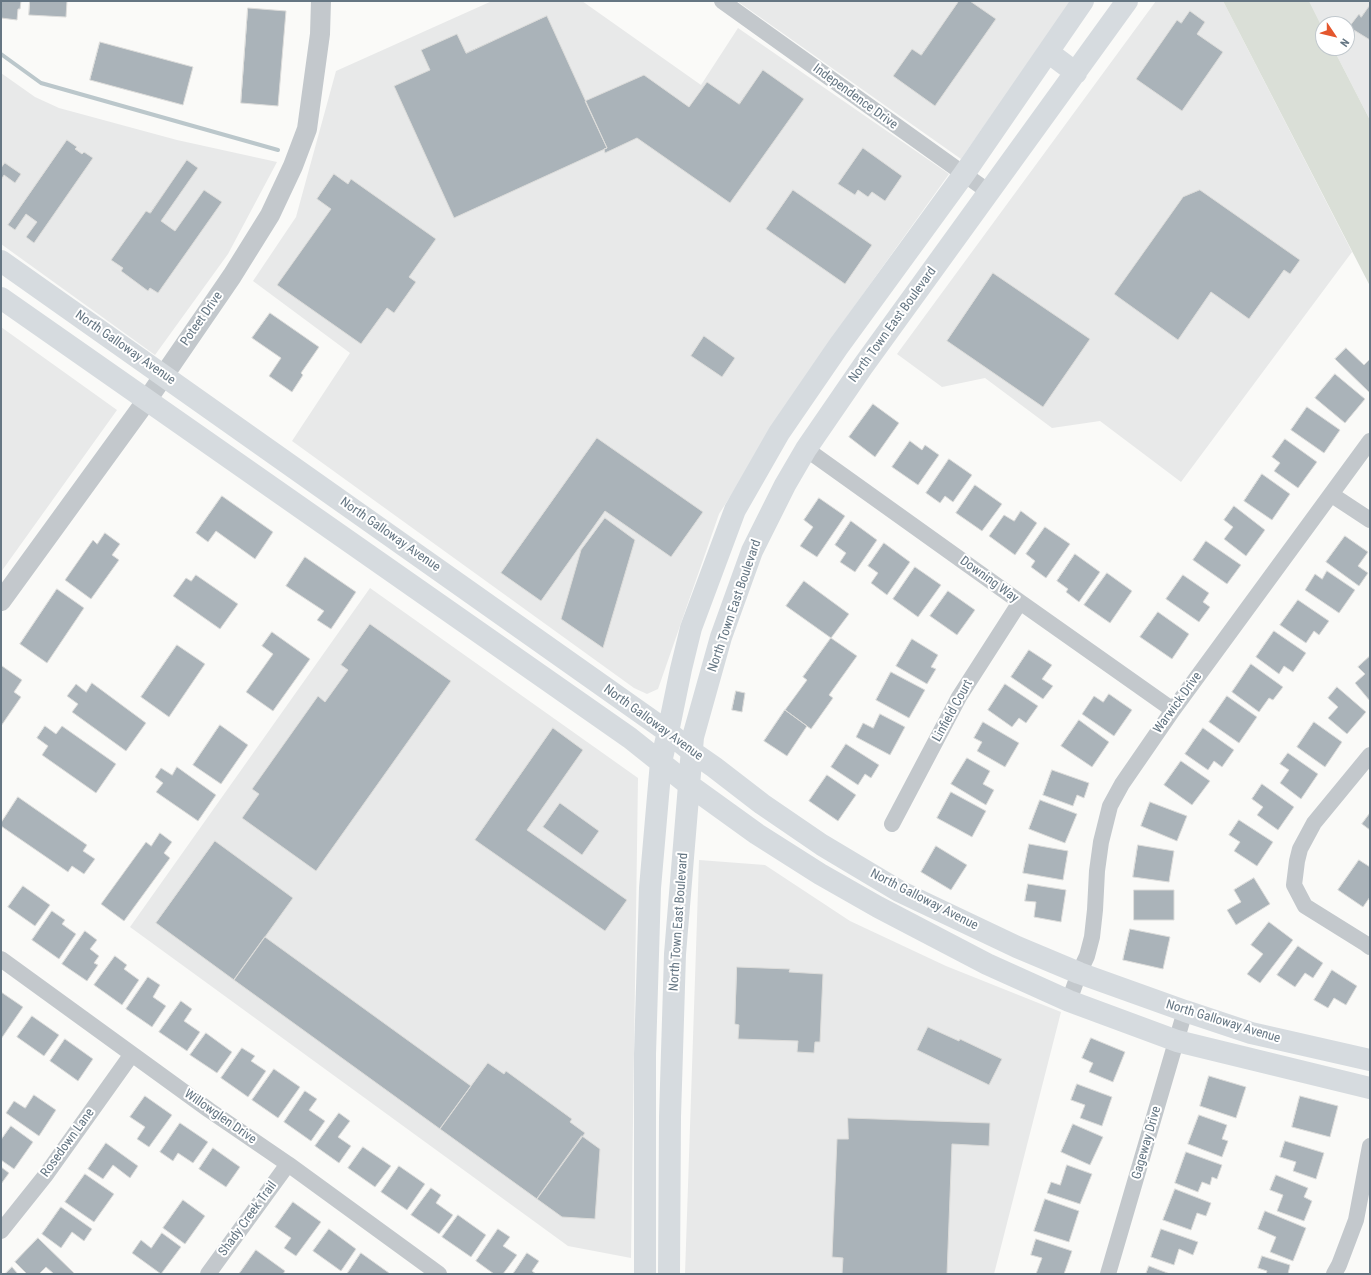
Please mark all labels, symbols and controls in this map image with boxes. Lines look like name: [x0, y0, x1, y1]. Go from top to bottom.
north arrow: [1315, 16, 1355, 56]
text: N: [1337, 36, 1352, 49]
street label: Independence Drive: [810, 61, 900, 133]
street label: North Town East Boulevard: [846, 264, 940, 386]
street label: Poteet Drive: [178, 289, 226, 349]
street label: North Galloway Avenue: [72, 308, 178, 388]
street label: North Galloway Avenue: [337, 495, 443, 575]
street label: North Town East Boulevard: [705, 538, 765, 674]
street label: Downing Way: [957, 554, 1021, 606]
street label: Warwick Drive: [1150, 669, 1206, 737]
street label: Linfield Court: [930, 677, 976, 745]
street label: North Galloway Avenue: [600, 682, 706, 764]
street label: North Town East Boulevard: [666, 852, 692, 992]
street label: North Galloway Avenue: [868, 866, 980, 934]
street label: North Galloway Avenue: [1164, 997, 1282, 1047]
street label: Willowglen Drive: [181, 1086, 259, 1148]
street label: Gageway Drive: [1129, 1105, 1165, 1181]
street label: Rosedown Lane: [38, 1106, 98, 1180]
street label: Shady Creek Trail: [216, 1179, 280, 1259]

